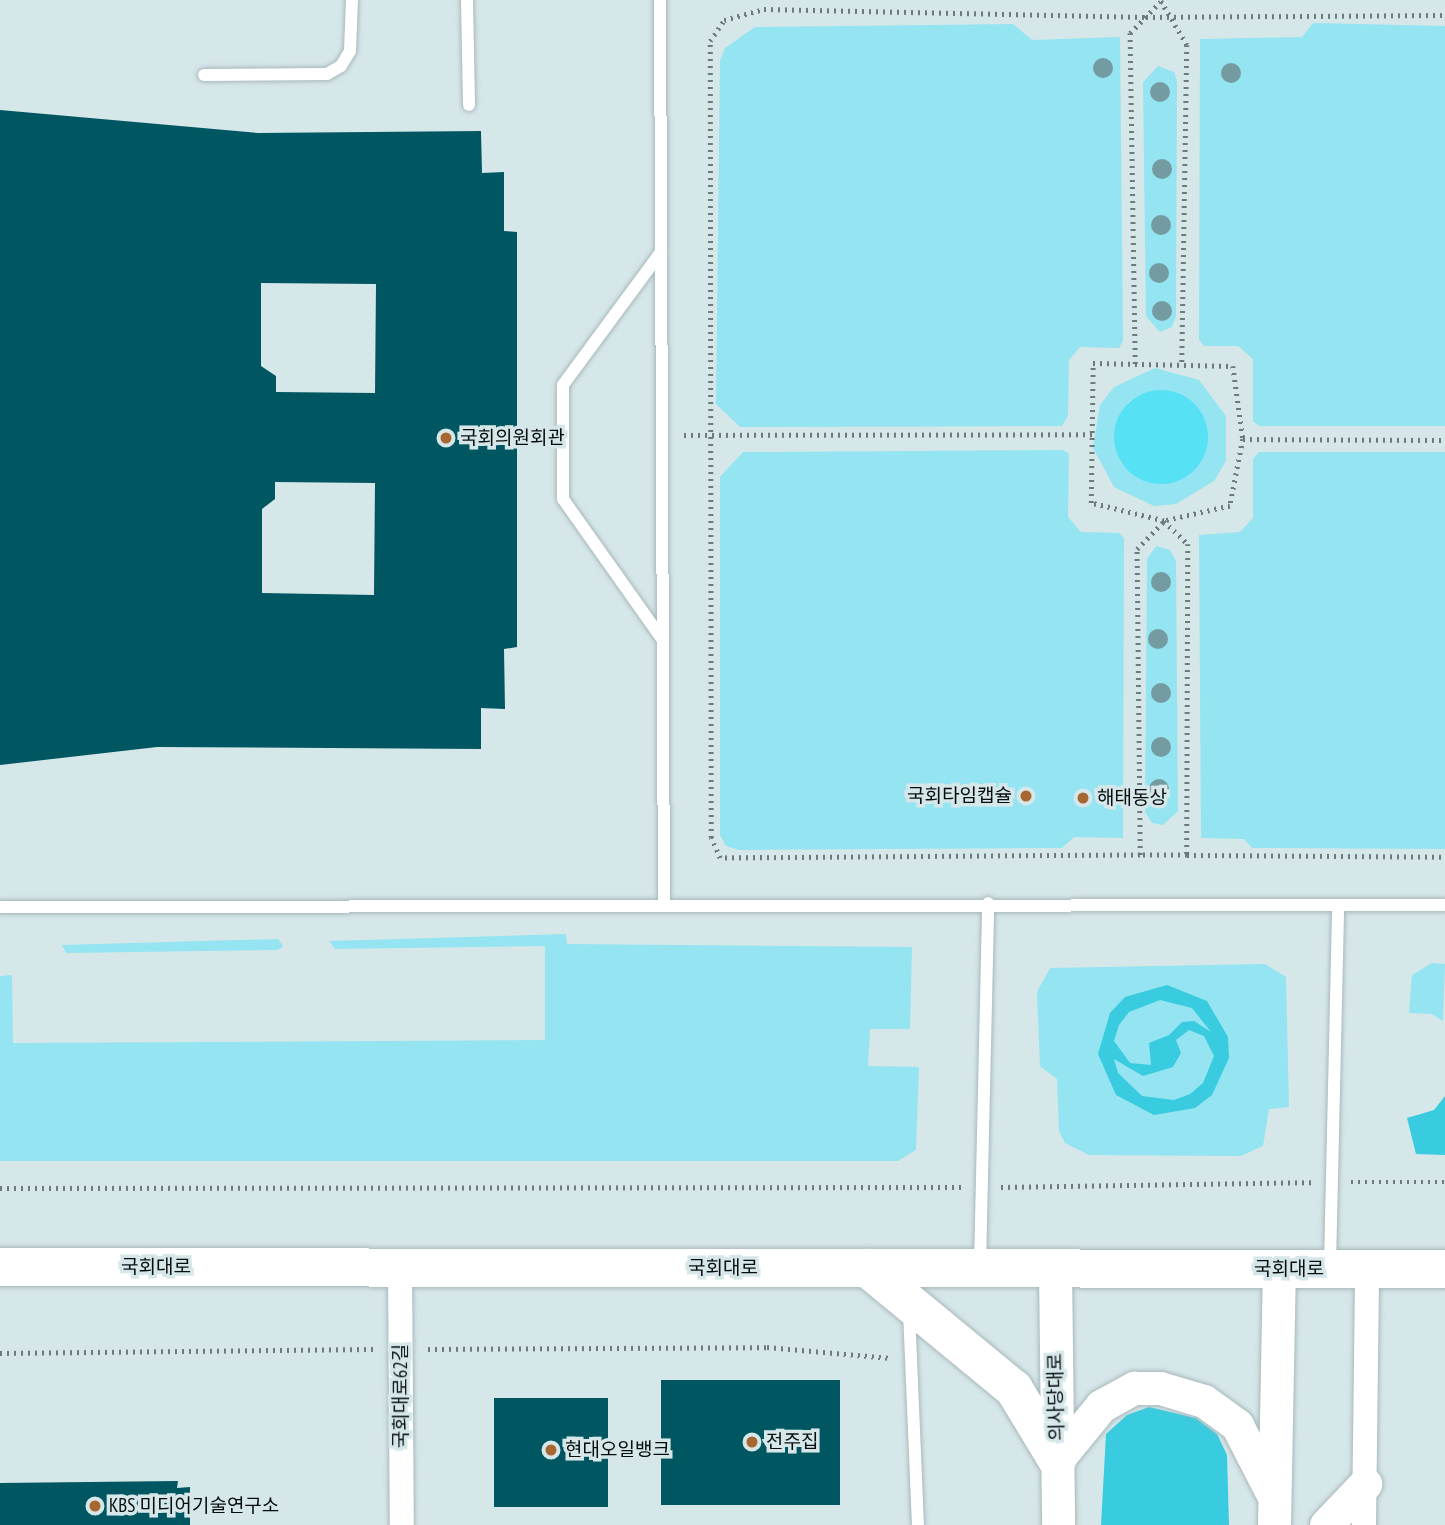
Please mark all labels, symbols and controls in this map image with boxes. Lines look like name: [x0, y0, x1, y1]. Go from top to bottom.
place label: 국회의원회관: [460, 427, 565, 449]
marker: 국회의원회관: [438, 430, 454, 446]
place label: 국회타임캡슐: [907, 785, 1012, 807]
place label: 해태동상: [1097, 787, 1167, 809]
marker: 국회타임캡슐: [1018, 788, 1034, 804]
marker: 해태동상: [1075, 790, 1091, 806]
street label: 국회대로: [121, 1256, 191, 1278]
street label: 국회대로: [688, 1257, 758, 1279]
street label: 국회대로: [1254, 1258, 1324, 1280]
street label: 국회대로62길: [390, 1344, 412, 1448]
street label: 의사당대로: [1044, 1353, 1068, 1441]
place label: 전주집: [766, 1431, 818, 1453]
marker: 전주집: [744, 1434, 760, 1450]
place label: 현대오일뱅크: [565, 1439, 670, 1461]
marker: 현대오일뱅크: [543, 1442, 559, 1458]
place label: KBS 미디어기술연구소: [109, 1495, 279, 1517]
marker: KBS 미디어기술연구소: [87, 1498, 103, 1514]

